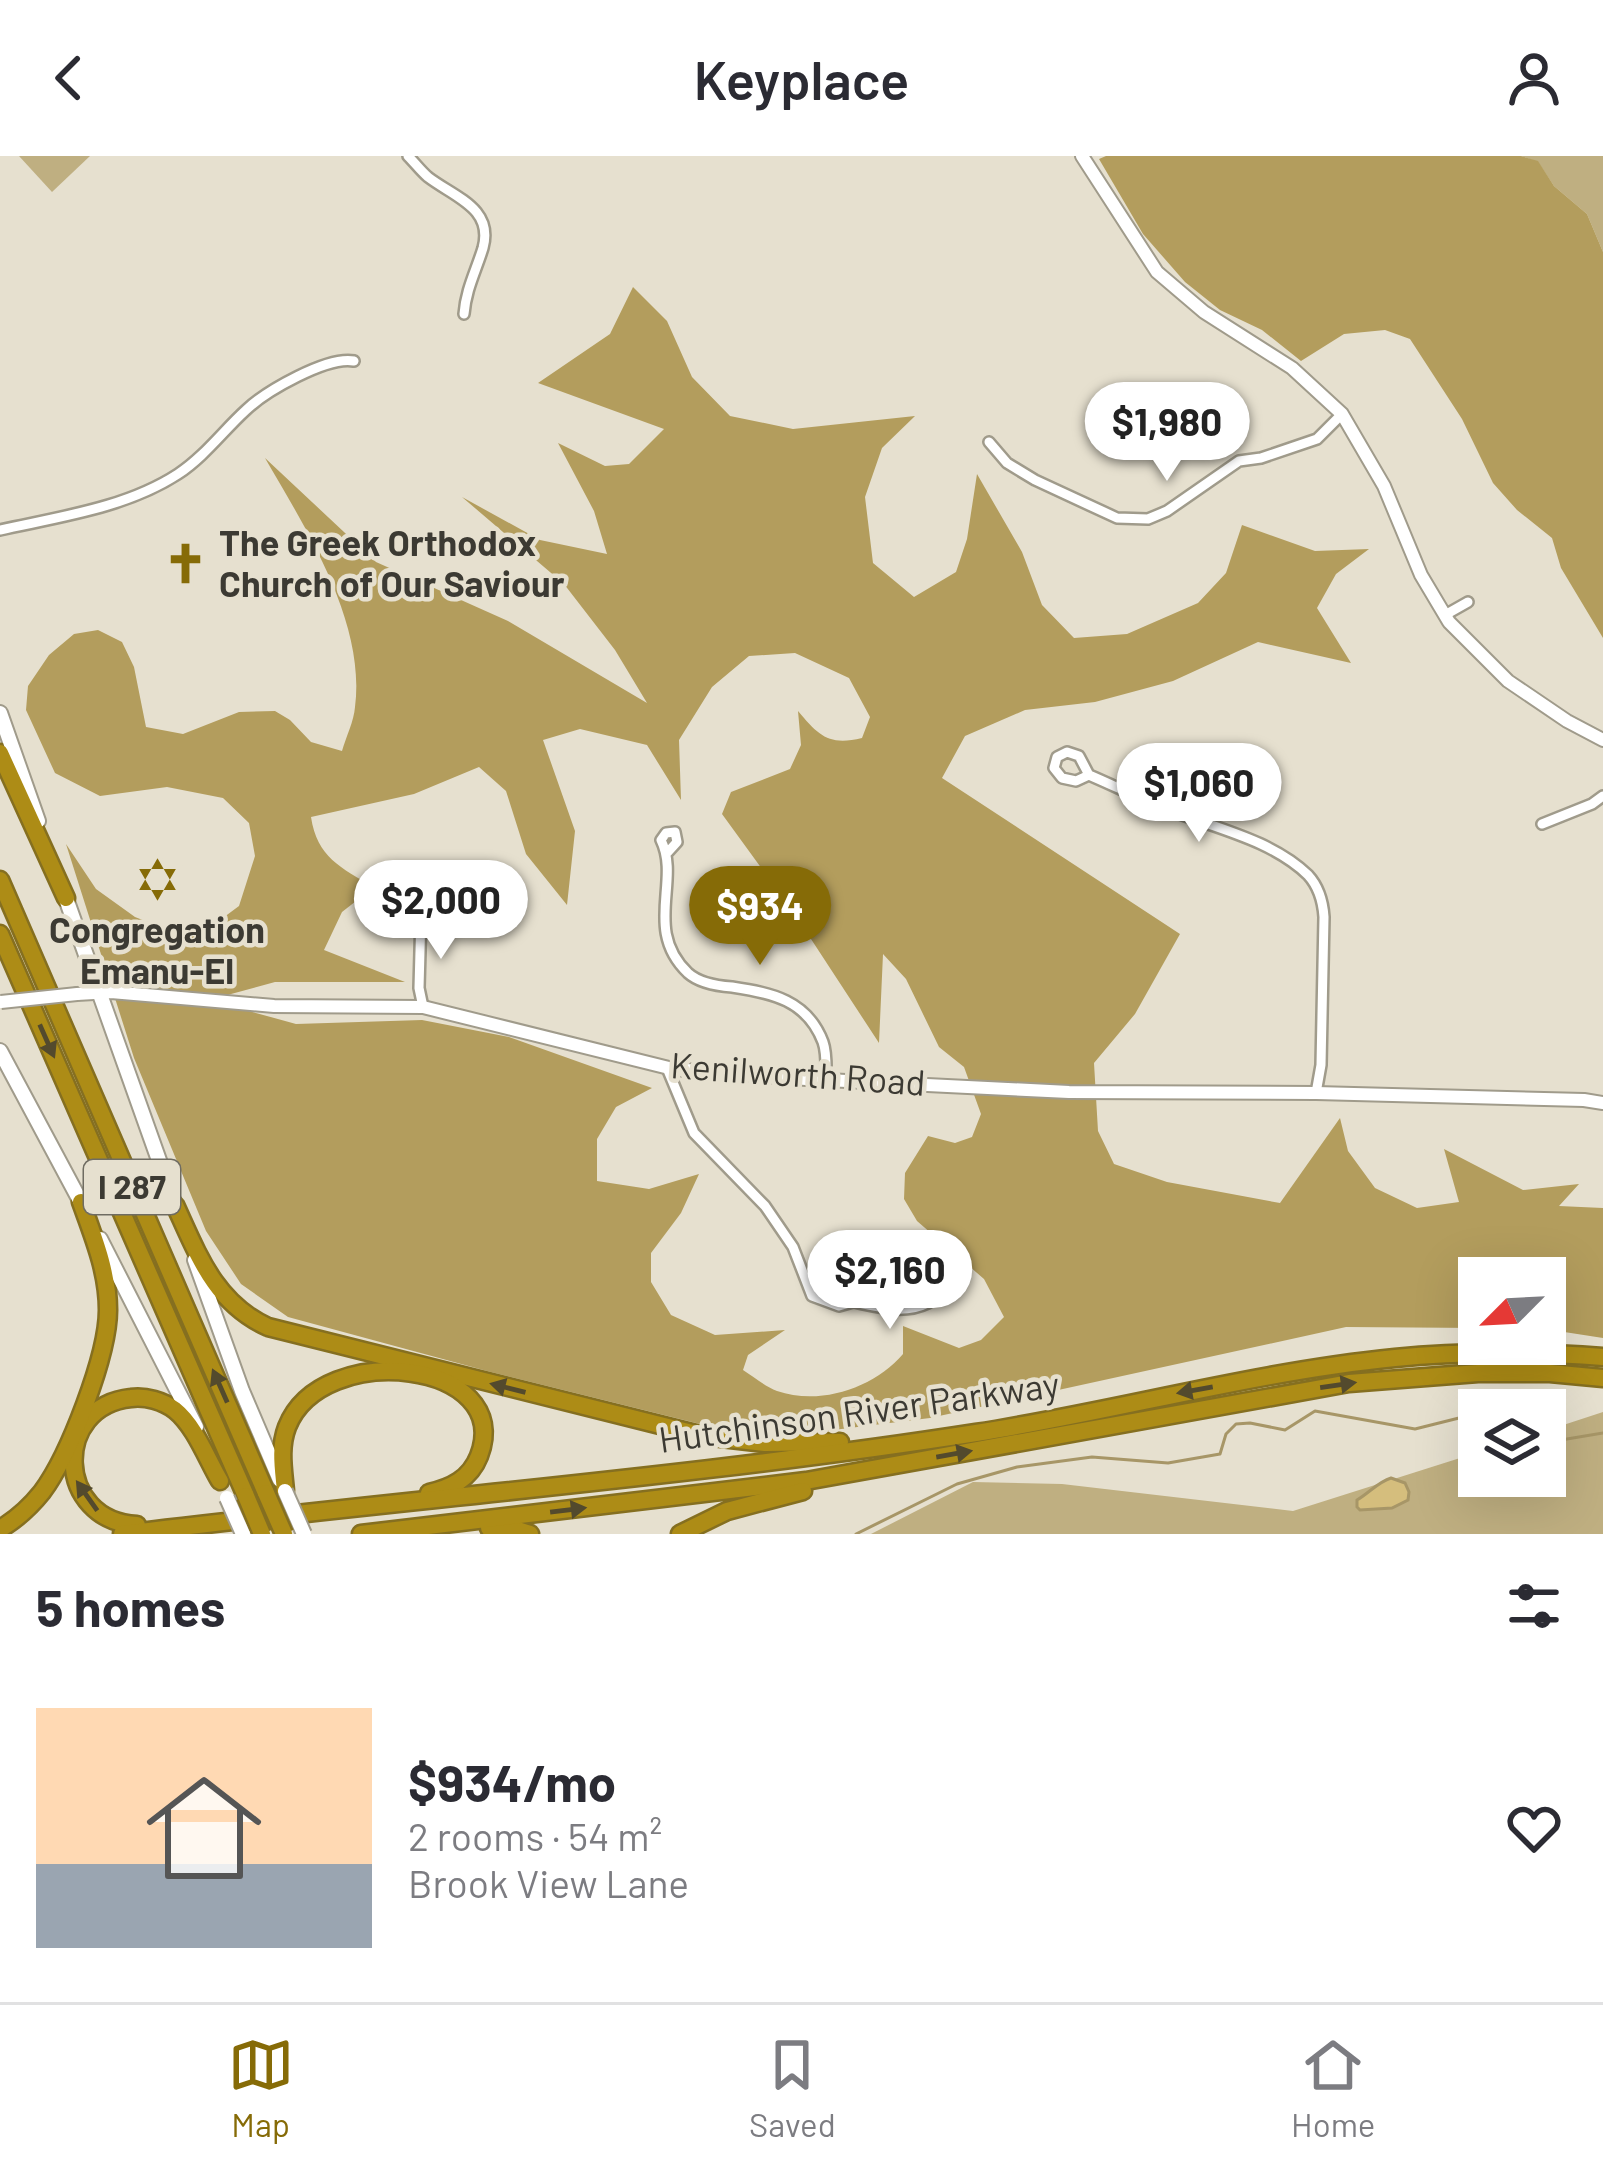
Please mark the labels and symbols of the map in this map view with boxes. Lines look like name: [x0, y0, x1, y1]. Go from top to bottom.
pin: $1,980: [1069, 382, 1265, 484]
place label: The Greek Orthodox Church of Our Saviour: [219, 520, 565, 604]
church icon: The Greek Orthodox Church of Our Saviour: [162, 541, 208, 587]
pin: $1,060: [1101, 743, 1297, 845]
synagogue icon: Congregation Emanu-El: [134, 857, 180, 903]
pin: $2,000: [343, 860, 539, 962]
pin: $934: [689, 866, 831, 968]
place label: Congregation Emanu-El: [49, 907, 265, 991]
one-way arrow: [37, 1024, 57, 1059]
street label: Kenilworth Road: [669, 1042, 927, 1103]
road number: I 287: [84, 1160, 180, 1214]
pin: $2,160: [792, 1230, 988, 1332]
north arrow: [1458, 1257, 1566, 1365]
street label: Hutchinson River Parkway: [656, 1361, 1062, 1460]
one-way arrow: [209, 1368, 229, 1403]
one-way arrow: [1320, 1375, 1357, 1394]
one-way arrow: [490, 1378, 527, 1397]
one-way arrow: [1176, 1381, 1213, 1400]
one-way arrow: [936, 1445, 974, 1463]
one-way arrow: [76, 1480, 99, 1512]
one-way arrow: [550, 1501, 588, 1520]

